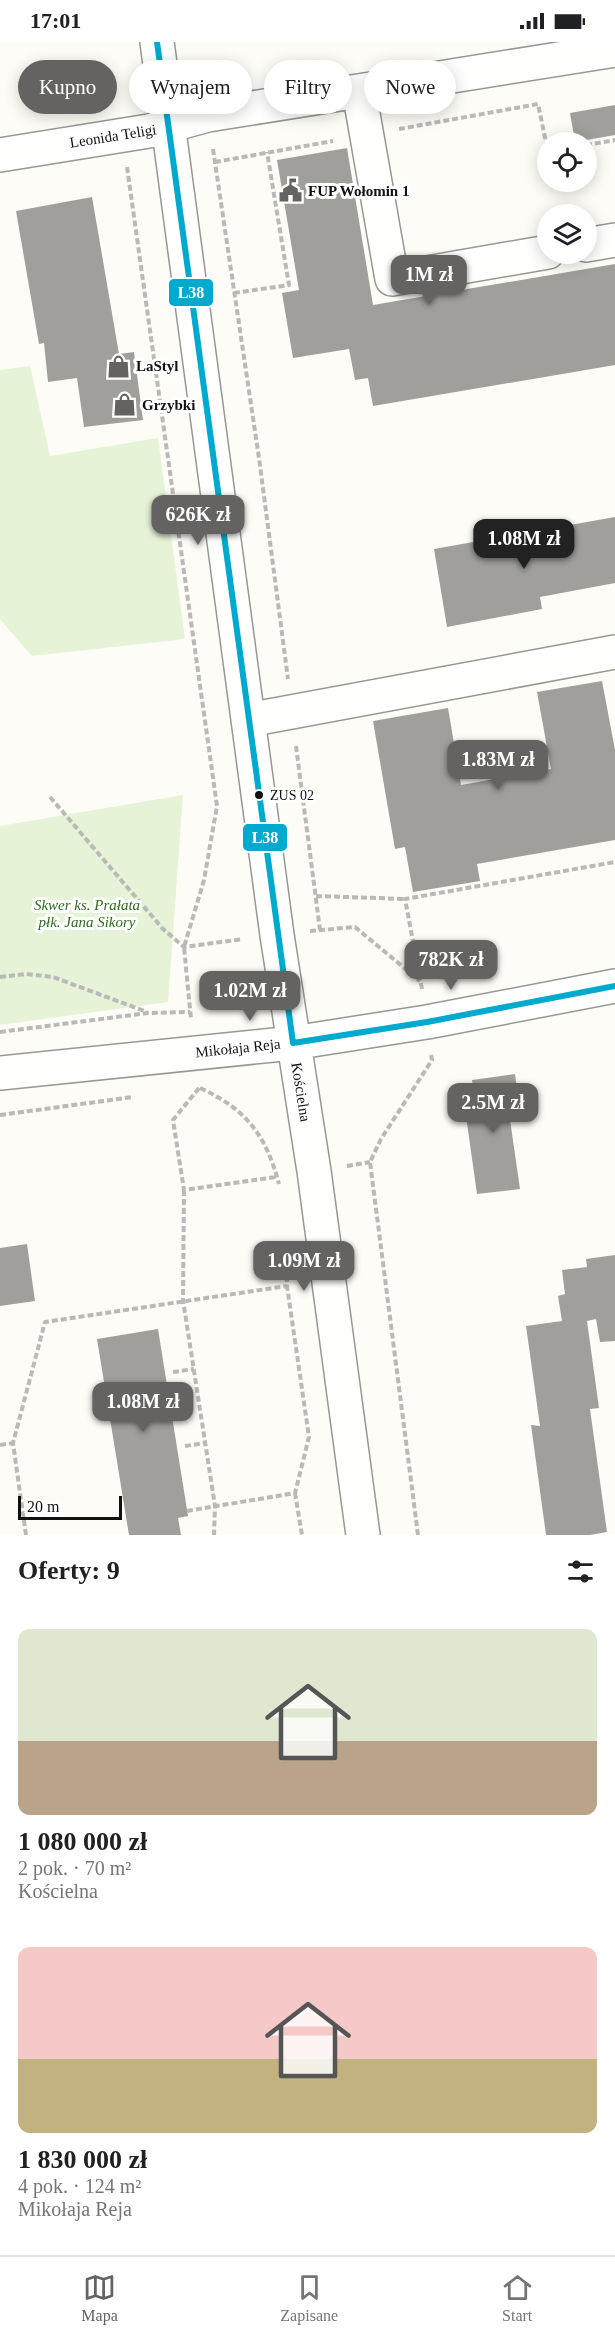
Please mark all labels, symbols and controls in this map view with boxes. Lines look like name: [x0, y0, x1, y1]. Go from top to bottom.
text: 17:01: [30, 8, 81, 33]
chip: Kupno: [18, 60, 117, 114]
chip: Wynajem: [129, 60, 252, 114]
chip: Filtry: [264, 60, 352, 114]
chip: Nowe: [364, 60, 456, 114]
street label: Leonida Teligi: [69, 121, 157, 151]
map controls: [537, 132, 597, 264]
button: locate: [537, 132, 597, 192]
public building icon: FUP Wołomin 1: [277, 178, 303, 204]
place label: FUP Wołomin 1: [308, 183, 409, 199]
button: layers: [537, 204, 597, 264]
pin: 1M zł: [387, 255, 471, 306]
text: 1M zł: [405, 263, 453, 285]
line badge: L38: [168, 278, 214, 307]
text: L38: [178, 284, 204, 301]
shop icon: LaStyl: [105, 353, 131, 379]
place label: LaStyl: [136, 358, 179, 374]
shop icon: Grzybki: [111, 392, 137, 418]
place label: Grzybki: [142, 397, 195, 413]
pin: 626K zł: [143, 495, 253, 546]
text: 626K zł: [166, 503, 231, 525]
pin: 1.08M zł: [462, 519, 586, 570]
text: 1.08M zł: [487, 527, 561, 549]
pin: 1.83M zł: [436, 740, 560, 791]
text: 1.83M zł: [461, 748, 535, 770]
place label: ZUS 02: [270, 788, 314, 803]
marker: ZUS 02: [253, 789, 265, 801]
line badge: L38: [242, 823, 288, 852]
text: L38: [252, 829, 278, 846]
park label: Skwer ks. Prałata płk. Jana Sikory: [34, 897, 140, 930]
pin: 782K zł: [396, 940, 506, 991]
text: 782K zł: [419, 948, 484, 970]
pin: 1.02M zł: [188, 971, 312, 1022]
text: 1.02M zł: [213, 979, 287, 1001]
street label: Mikołaja Reja: [195, 1036, 282, 1060]
street label: Kościelna: [288, 1061, 314, 1123]
pin: 2.5M zł: [438, 1083, 548, 1134]
text: 2.5M zł: [461, 1091, 525, 1113]
pin: 1.09M zł: [242, 1241, 366, 1292]
text: 1.09M zł: [267, 1249, 341, 1271]
pin: 1.08M zł: [81, 1382, 205, 1433]
text: 1.08M zł: [106, 1390, 180, 1412]
scale bar: [18, 1493, 122, 1520]
text: 20 m: [27, 1498, 59, 1515]
icon: filters: [564, 1555, 597, 1588]
text: Oferty: 9: [18, 1556, 120, 1585]
icon: home: [254, 1668, 362, 1776]
text: 1 080 000 zł: [18, 1827, 147, 1856]
text: 2 pok. · 70 m²: [18, 1857, 131, 1879]
text: Kościelna: [18, 1880, 98, 1902]
icon: home: [254, 1986, 362, 2094]
text: 1 830 000 zł: [18, 2145, 147, 2174]
text: 4 pok. · 124 m²: [18, 2175, 141, 2197]
text: Mikołaja Reja: [18, 2198, 132, 2220]
tab: Mapa: [81, 2271, 118, 2325]
tab: Zapisane: [280, 2271, 338, 2325]
tab: Start: [501, 2271, 534, 2325]

